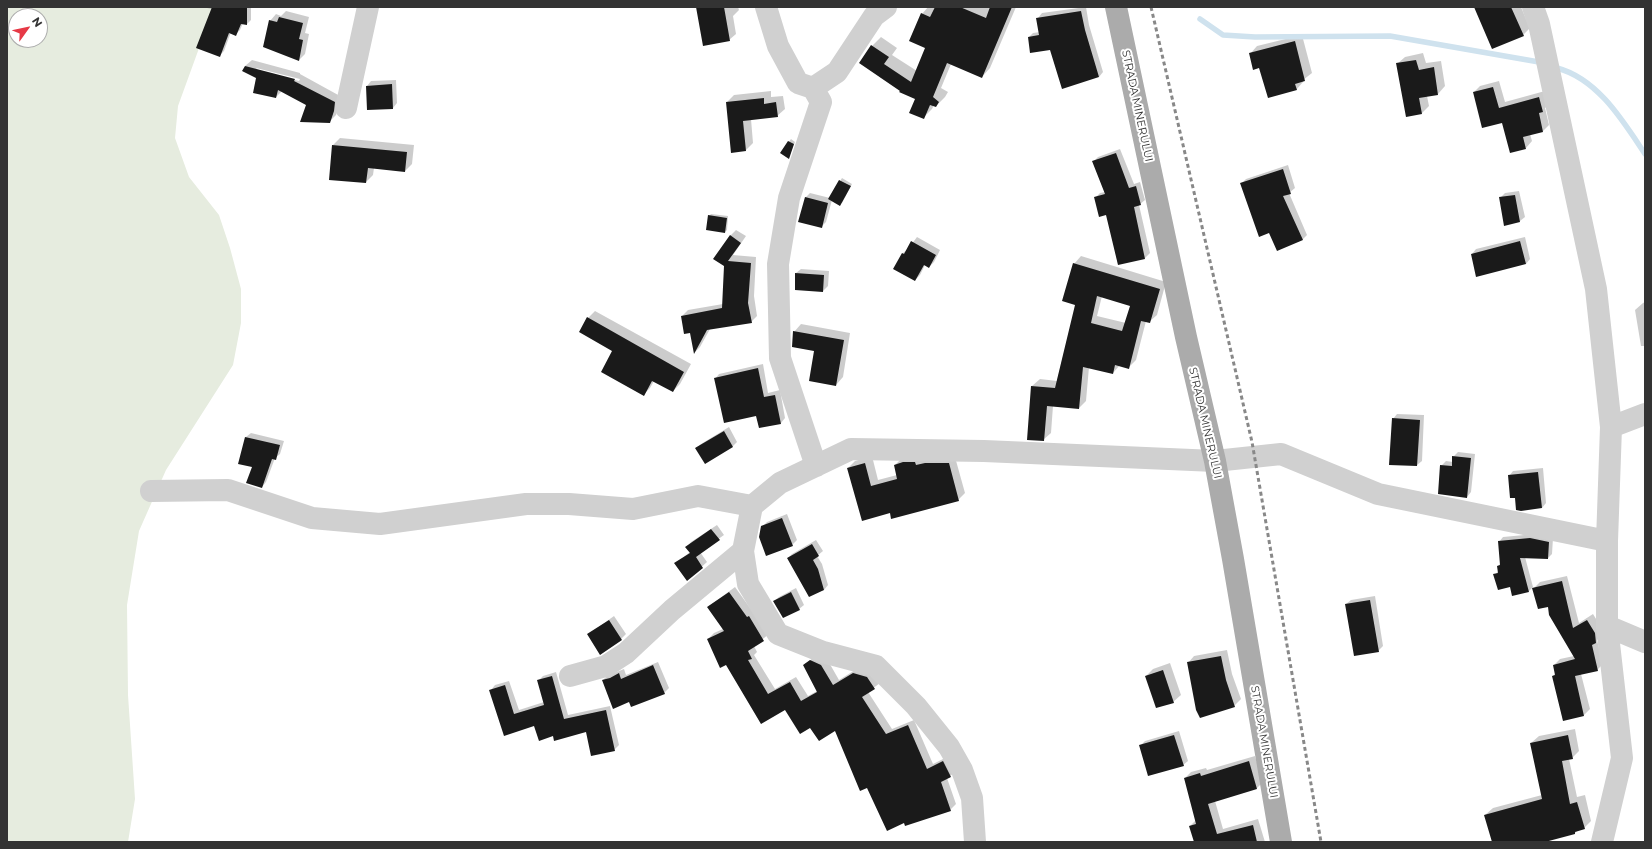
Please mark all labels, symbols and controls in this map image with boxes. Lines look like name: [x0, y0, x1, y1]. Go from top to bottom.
north arrow: [8, 8, 48, 48]
text: N: [29, 14, 46, 30]
street label: STRADA MINERULUI: [1119, 49, 1155, 163]
street label: STRADA MINERULUI: [1186, 366, 1224, 480]
street label: STRADA MINERULUI: [1248, 685, 1280, 799]

